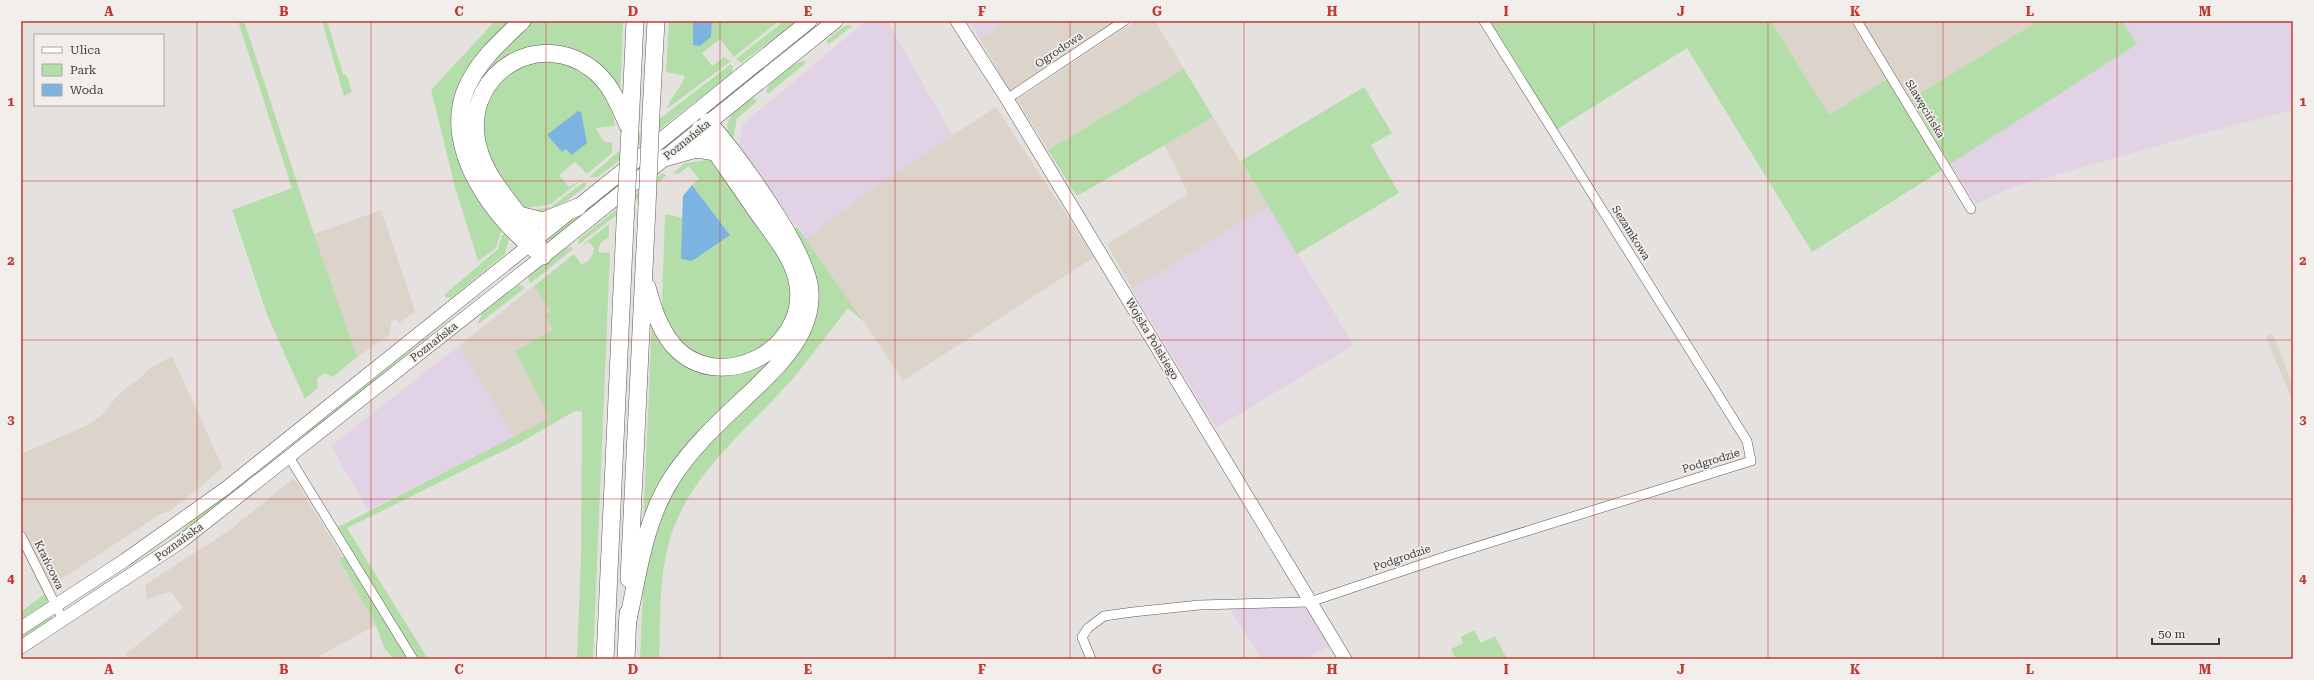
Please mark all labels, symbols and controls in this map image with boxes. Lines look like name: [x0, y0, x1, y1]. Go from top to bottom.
text: A: [104, 4, 114, 19]
text: B: [279, 4, 289, 19]
text: C: [454, 4, 464, 19]
text: D: [628, 4, 638, 19]
text: E: [804, 4, 812, 19]
text: F: [978, 4, 986, 19]
text: G: [1152, 4, 1162, 19]
text: H: [1327, 4, 1338, 19]
text: I: [1503, 4, 1509, 19]
text: J: [1677, 4, 1685, 19]
text: K: [1850, 4, 1861, 19]
text: L: [2026, 4, 2034, 19]
text: M: [2199, 4, 2212, 19]
street label: Ogrodowa: [1033, 29, 1085, 71]
legend: [34, 34, 164, 106]
text: Ulica: [70, 43, 101, 57]
text: Park: [70, 63, 97, 77]
street label: Sławęcińska: [1903, 78, 1947, 140]
text: Woda: [70, 83, 104, 97]
text: 1: [7, 94, 15, 109]
text: 1: [2299, 94, 2307, 109]
street label: Poznańska: [661, 117, 713, 163]
street label: Sezamkowa: [1609, 203, 1653, 263]
text: 2: [7, 253, 15, 268]
text: 2: [2299, 253, 2307, 268]
street label: Wojska Polskiego: [1123, 296, 1182, 382]
street label: Poznańska: [408, 319, 460, 365]
text: 3: [7, 412, 15, 427]
text: 3: [2299, 412, 2307, 427]
street label: Podgrodzie: [1680, 446, 1742, 476]
street label: Poznańska: [152, 520, 206, 564]
street label: Krańcowa: [32, 538, 66, 592]
street label: Podgrodzie: [1372, 542, 1432, 574]
text: 4: [7, 571, 15, 586]
text: 4: [2299, 571, 2307, 586]
scale bar: [2152, 620, 2219, 646]
text: 50 m: [2158, 627, 2185, 641]
text: A: [104, 662, 114, 677]
text: B: [279, 662, 289, 677]
text: C: [454, 662, 464, 677]
text: D: [628, 662, 638, 677]
text: E: [804, 662, 812, 677]
text: F: [978, 662, 986, 677]
text: G: [1152, 662, 1162, 677]
text: H: [1327, 662, 1338, 677]
text: I: [1503, 662, 1509, 677]
text: J: [1677, 662, 1685, 677]
text: K: [1850, 662, 1861, 677]
text: L: [2026, 662, 2034, 677]
text: M: [2199, 662, 2212, 677]

